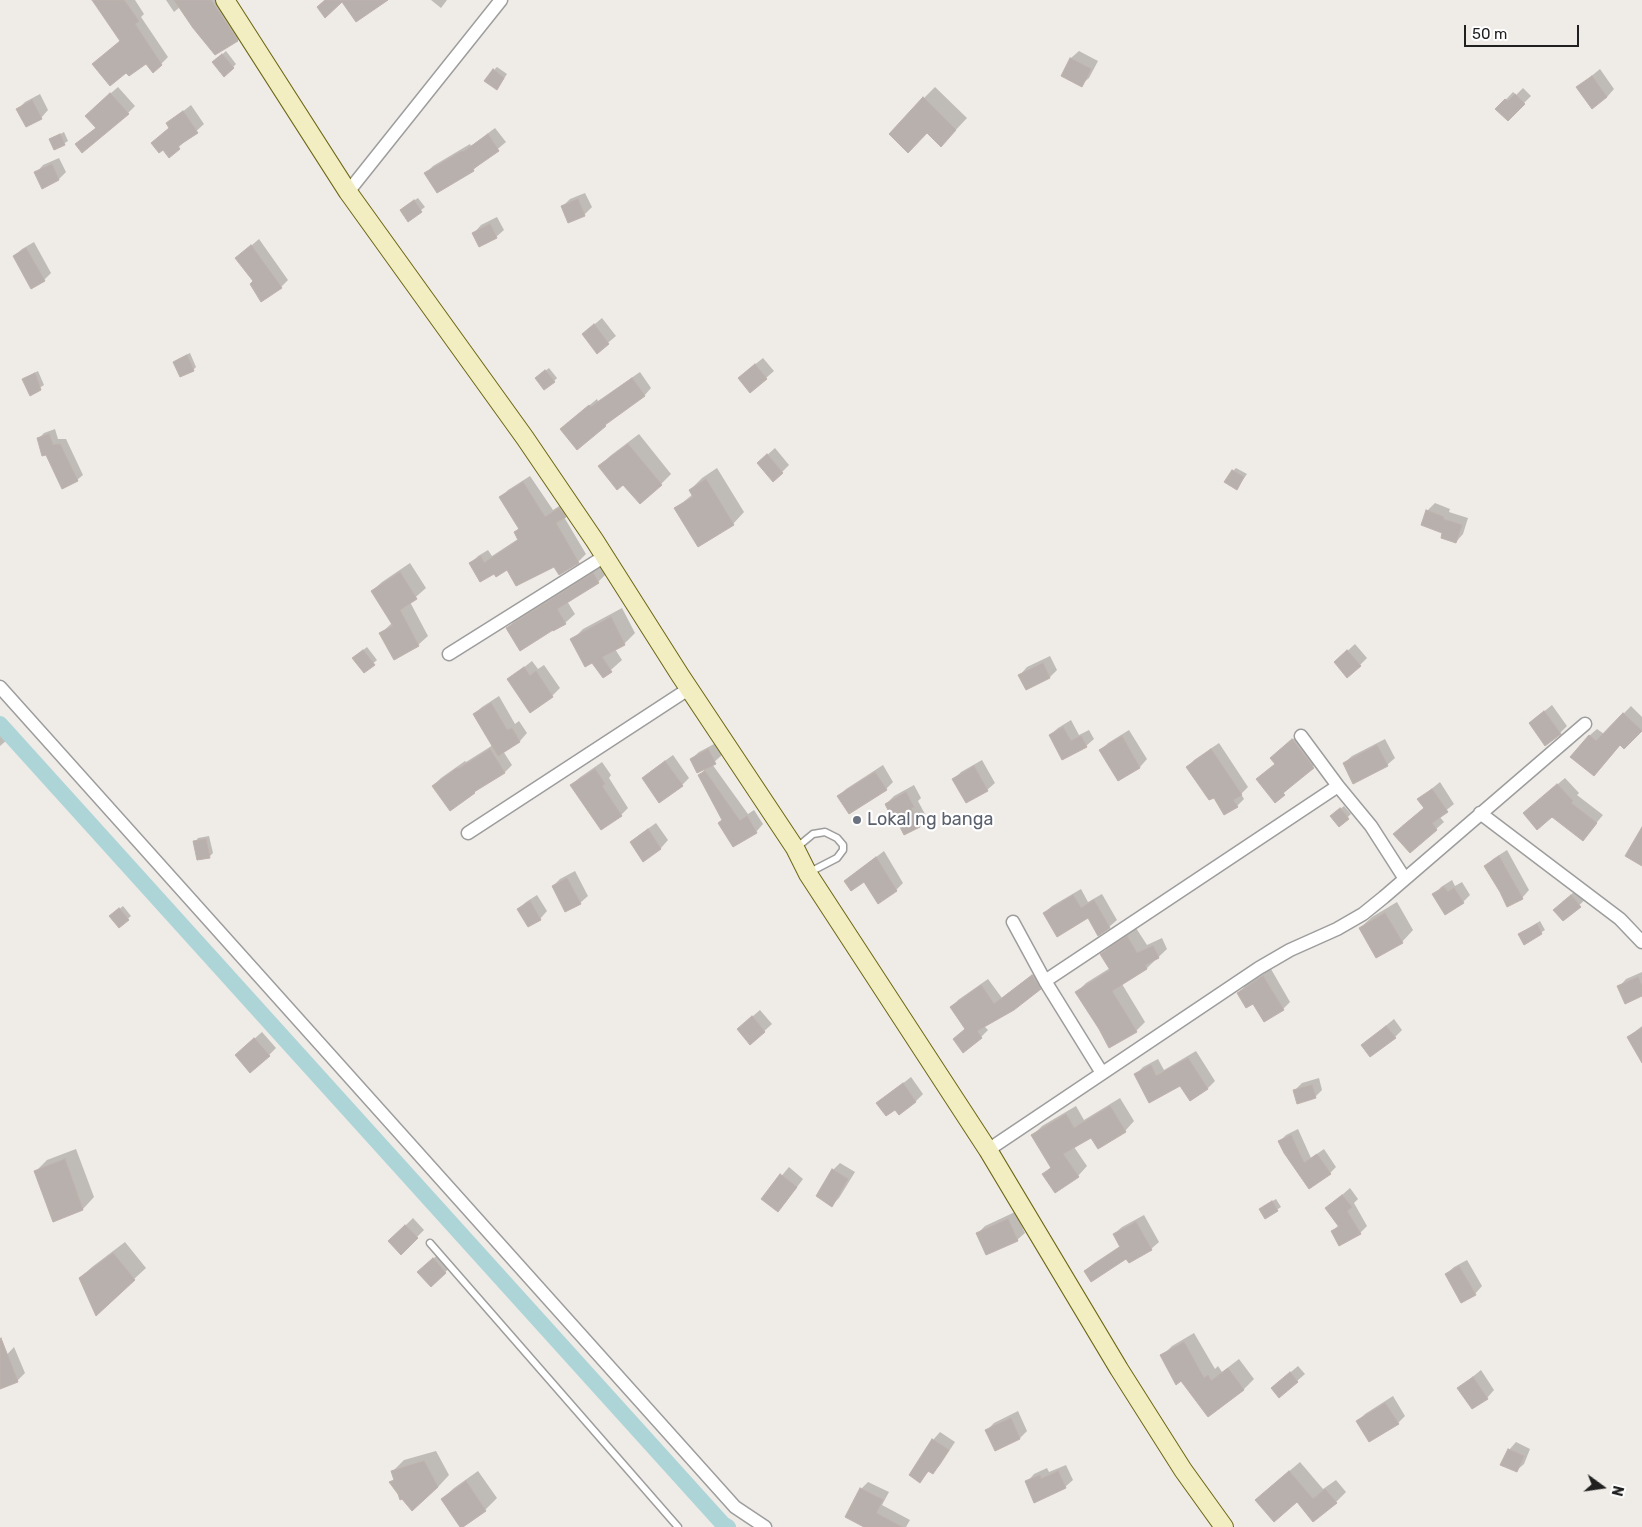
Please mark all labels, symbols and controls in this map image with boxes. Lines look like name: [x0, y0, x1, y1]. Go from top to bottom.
scale bar: [1467, 15, 1582, 47]
text: 50 m: [1472, 25, 1507, 43]
place label: Lokal ng banga: [867, 809, 993, 831]
marker: Lokal ng banga: [851, 814, 863, 826]
north arrow: [1577, 1462, 1627, 1512]
text: N: [1608, 1484, 1627, 1498]

